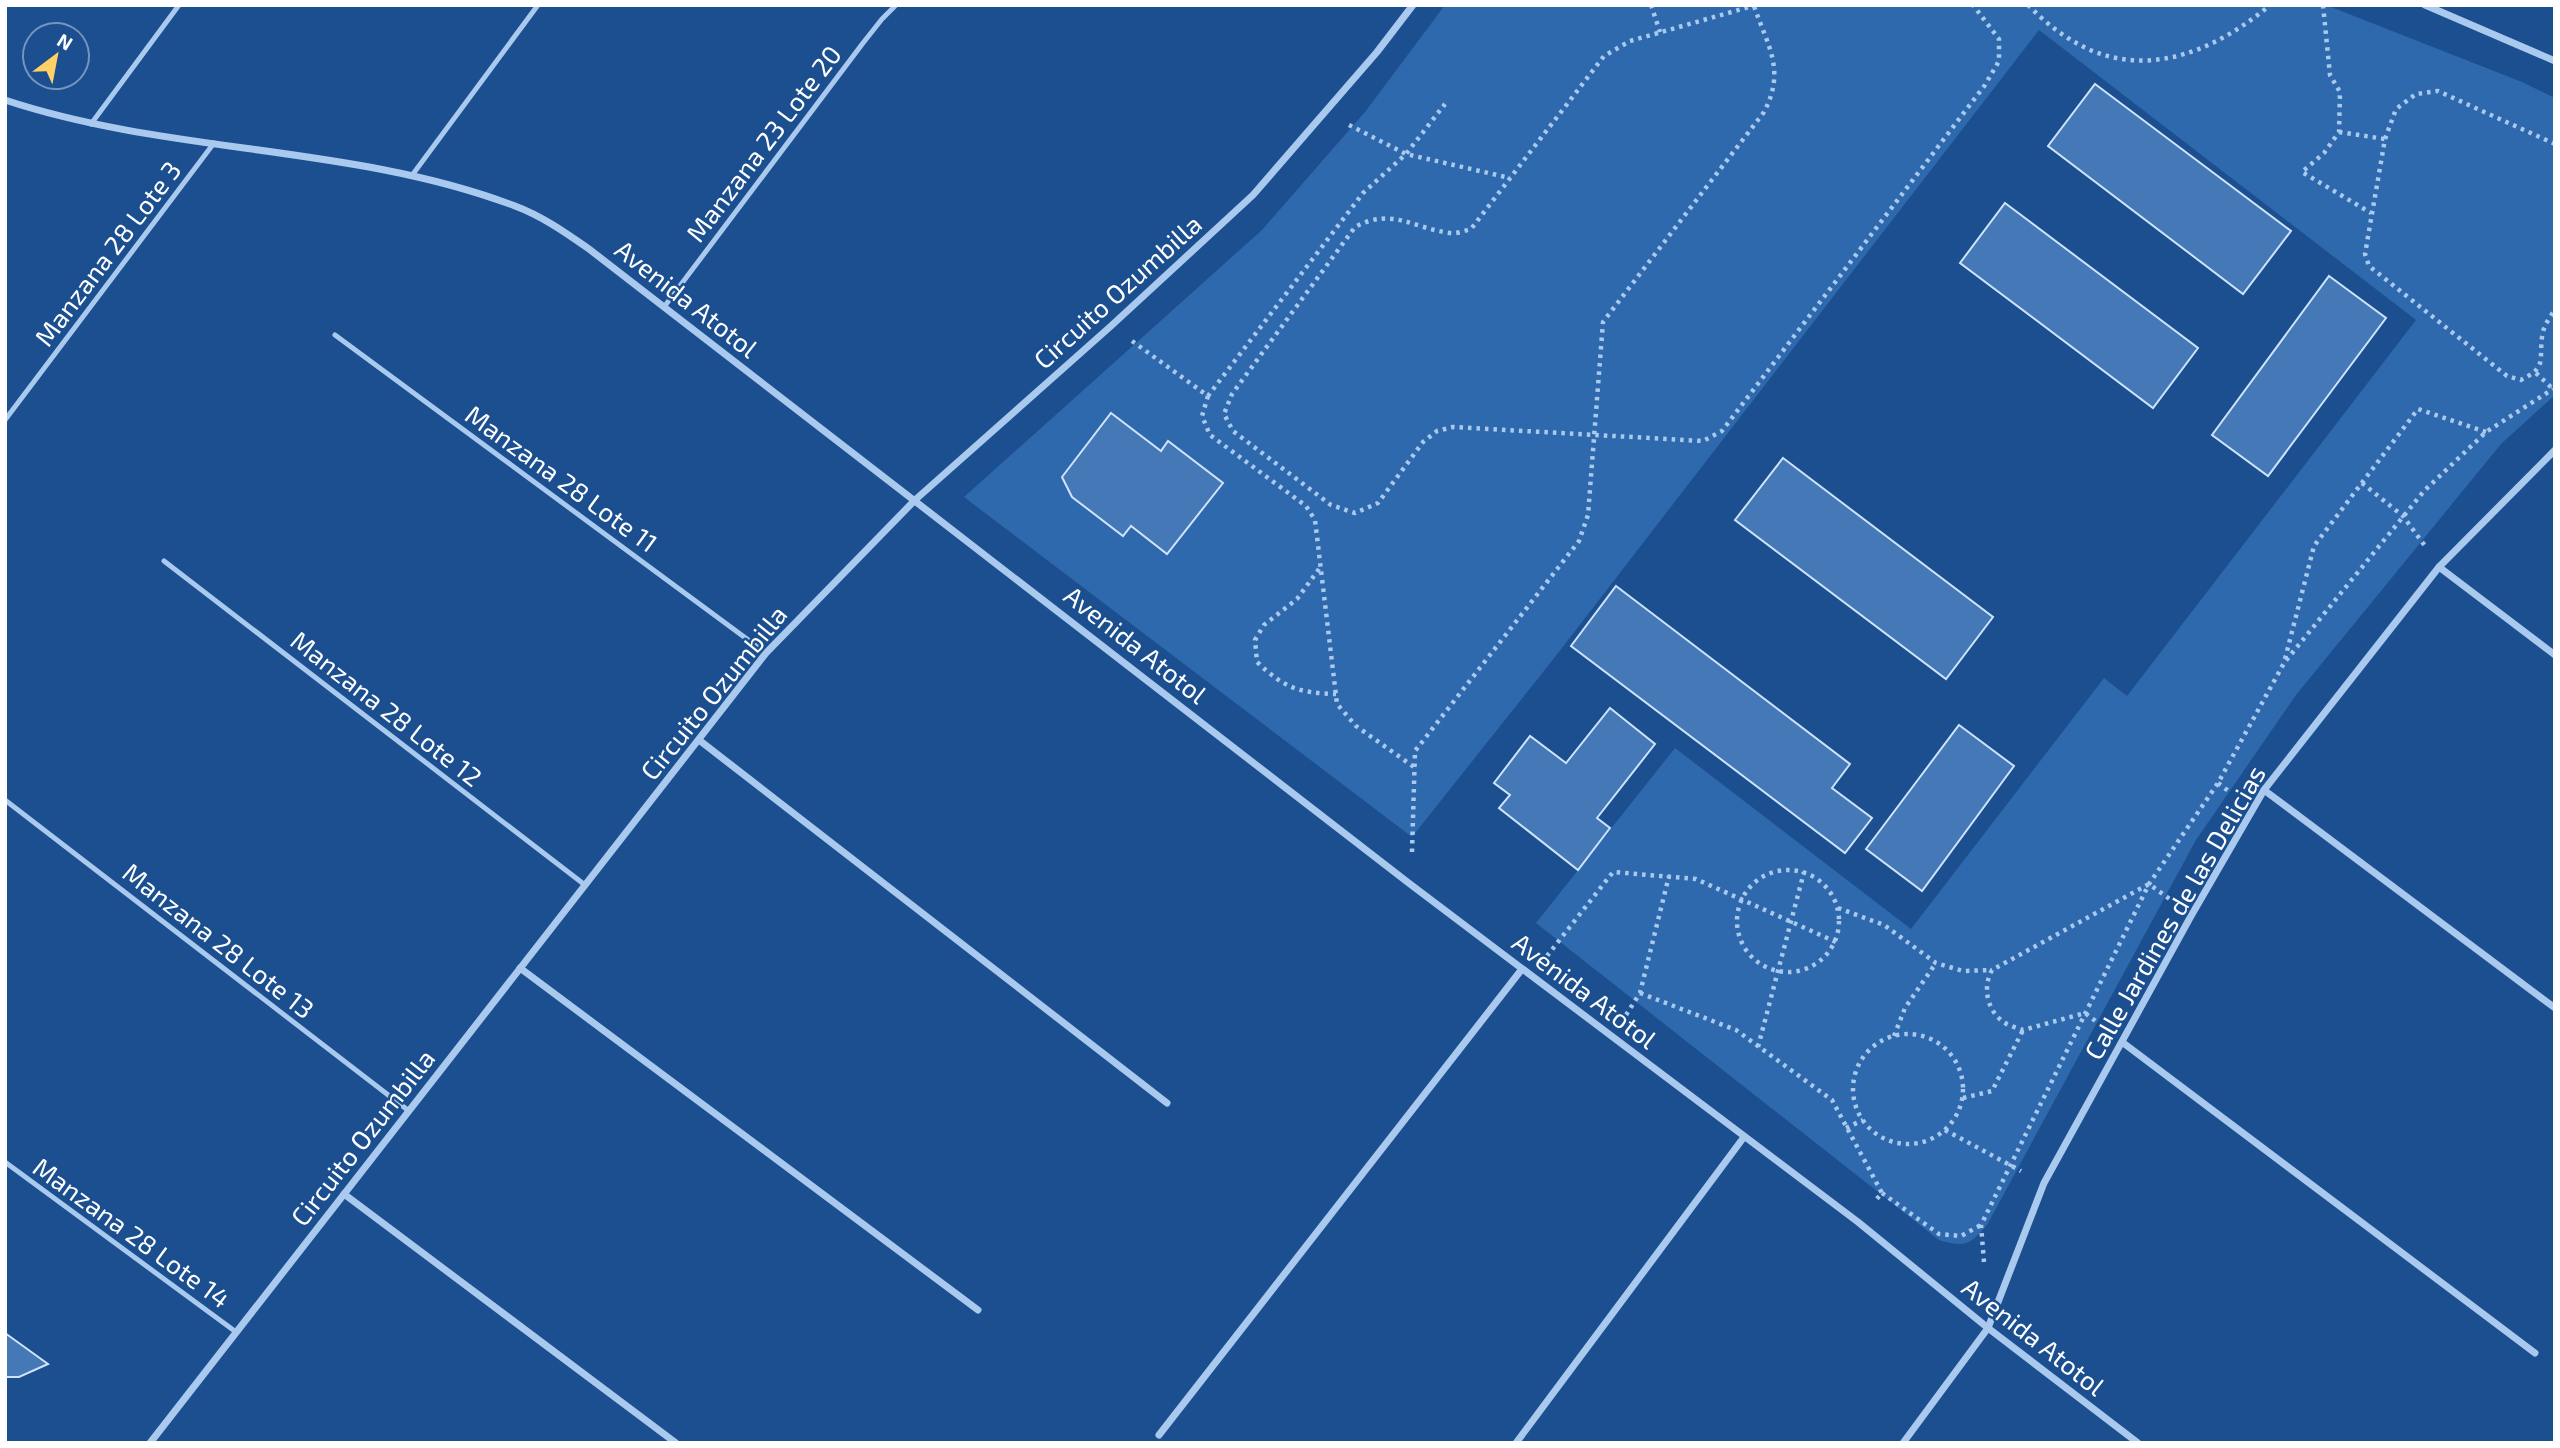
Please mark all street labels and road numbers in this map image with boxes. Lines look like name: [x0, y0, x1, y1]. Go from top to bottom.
street label: Manzana 23 Lote 20: [679, 39, 847, 247]
street label: Manzana 28 Lote 3: [27, 155, 187, 351]
street label: Circuito Ozumbilla: [1027, 208, 1207, 374]
street label: Avenida Atotol: [610, 233, 765, 363]
street label: Manzana 28 Lote 11: [460, 398, 664, 558]
street label: Avenida Atotol: [1059, 579, 1214, 709]
street label: Circuito Ozumbilla: [633, 599, 793, 785]
street label: Manzana 28 Lote 12: [285, 624, 489, 792]
street label: Calle Jardines de las Delicias: [2077, 760, 2271, 1064]
street label: Manzana 28 Lote 13: [117, 856, 321, 1024]
street label: Avenida Atotol: [1507, 926, 1663, 1054]
street label: Circuito Ozumbilla: [284, 1043, 440, 1231]
street label: Manzana 28 Lote 14: [28, 1150, 236, 1314]
street label: Avenida Atotol: [1957, 1271, 2112, 1401]

